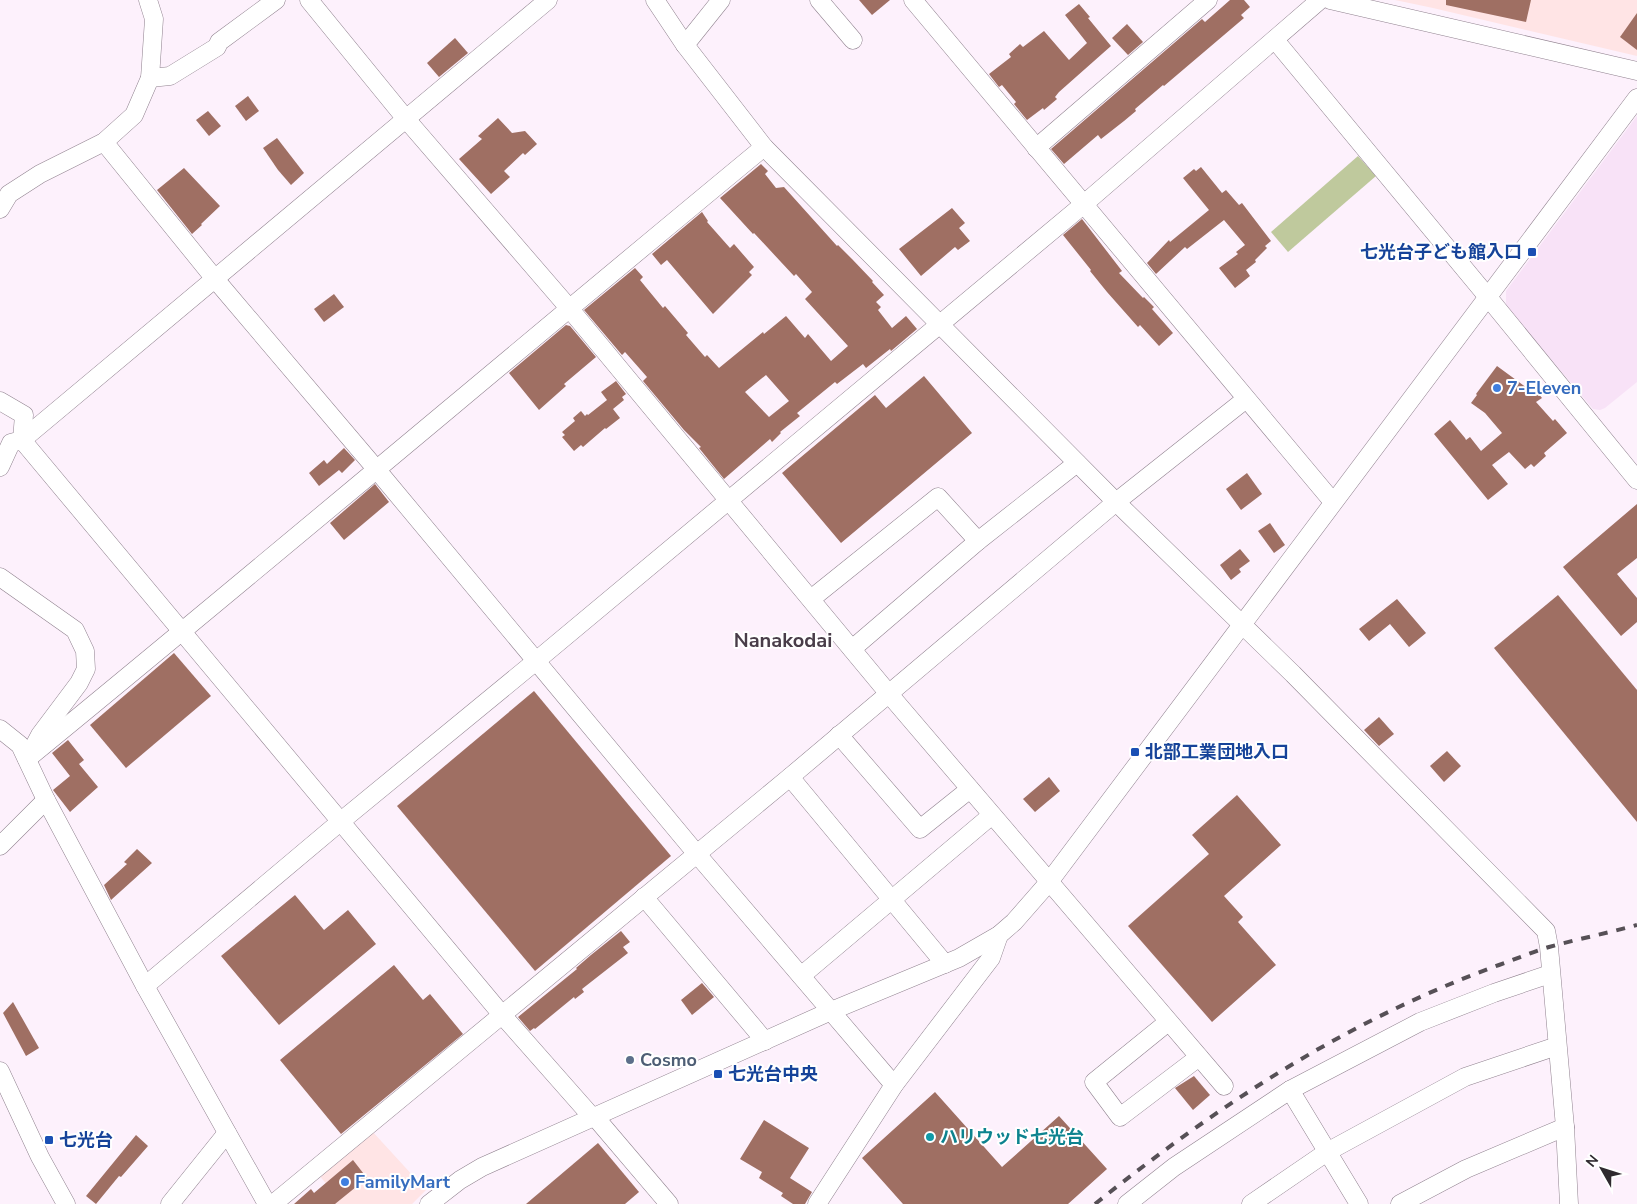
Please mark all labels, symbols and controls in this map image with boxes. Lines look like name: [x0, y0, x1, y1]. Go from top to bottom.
place label: 七光台子ども館入口: [1360, 240, 1522, 264]
marker: 七光台子ども館入口: [1526, 246, 1538, 258]
place label: 7-Eleven: [1507, 376, 1581, 400]
marker: 7-Eleven: [1491, 382, 1503, 394]
district label: Nanakodai: [734, 627, 832, 654]
place label: 北部工業団地入口: [1145, 740, 1289, 764]
marker: 北部工業団地入口: [1129, 746, 1141, 758]
place label: Cosmo: [640, 1048, 697, 1072]
marker: Cosmo: [624, 1054, 636, 1066]
place label: 七光台中央: [728, 1062, 818, 1086]
marker: 七光台中央: [712, 1068, 724, 1080]
place label: ハリウッド七光台: [940, 1125, 1084, 1149]
place label: 七光台: [59, 1128, 113, 1152]
marker: ハリウッド七光台: [924, 1131, 936, 1143]
marker: 七光台: [43, 1134, 55, 1146]
north arrow: [1577, 1144, 1627, 1194]
text: N: [1582, 1151, 1603, 1171]
place label: FamilyMart: [355, 1170, 450, 1194]
marker: FamilyMart: [339, 1176, 351, 1188]

